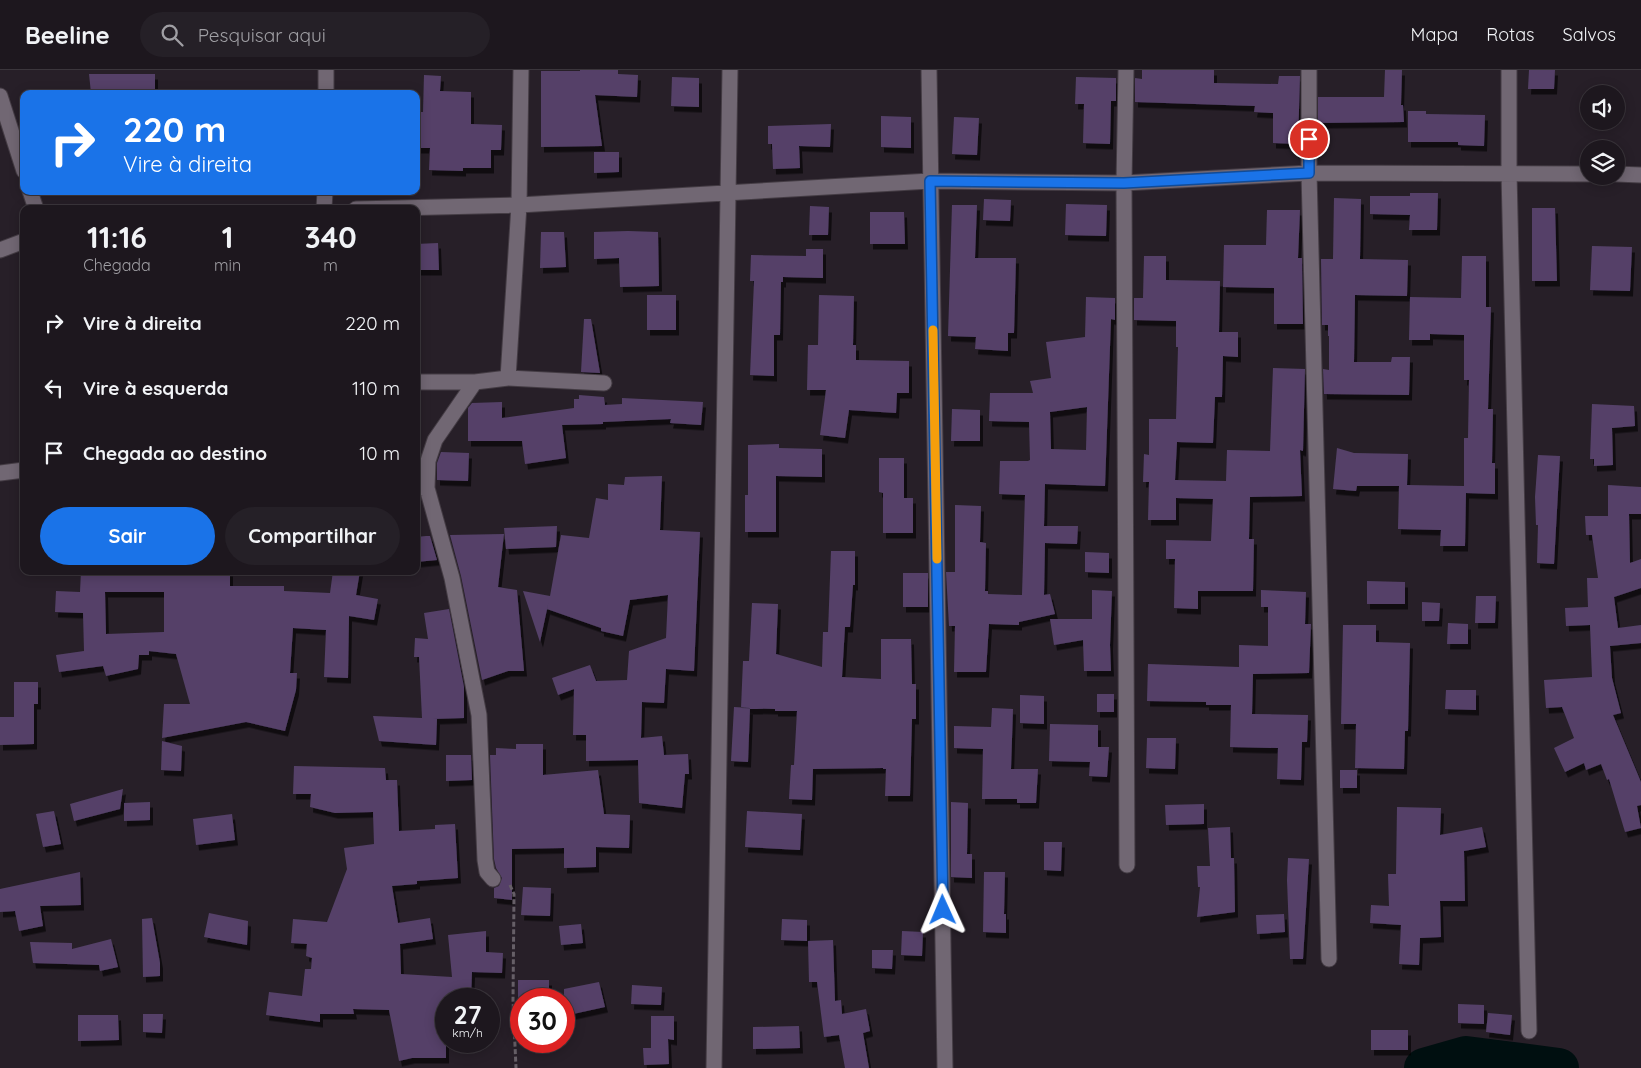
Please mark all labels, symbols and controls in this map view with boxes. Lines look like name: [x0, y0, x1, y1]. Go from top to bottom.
search box: [140, 12, 490, 57]
text: Beeline: [25, 20, 110, 50]
icon: search: [158, 21, 186, 49]
text: Pesquisar aqui: [198, 23, 326, 47]
text: Mapa: [1411, 23, 1458, 46]
text: Rotas: [1486, 23, 1535, 46]
text: Salvos: [1563, 23, 1616, 46]
map controls: [1580, 85, 1625, 185]
button: sound: [1580, 85, 1625, 130]
text: 220 m: [123, 107, 226, 151]
icon: right: [40, 110, 105, 175]
pin: [1288, 118, 1330, 160]
icon: arrive: [1295, 125, 1323, 153]
button: layers: [1580, 140, 1625, 185]
text: Vire à direita: [123, 150, 252, 178]
text: 11:16: [87, 218, 147, 256]
text: 1: [222, 218, 234, 256]
text: 340: [305, 218, 357, 256]
text: Chegada: [83, 255, 151, 275]
text: min: [214, 255, 241, 275]
text: m: [323, 255, 338, 275]
icon: right: [40, 309, 68, 337]
text: Vire à direita: [83, 311, 202, 335]
text: 220 m: [345, 311, 400, 335]
icon: left: [40, 374, 68, 402]
text: Vire à esquerda: [83, 376, 228, 400]
text: 110 m: [352, 376, 400, 400]
icon: arrive: [40, 439, 68, 467]
text: Chegada ao destino: [83, 441, 267, 465]
text: 10 m: [359, 441, 400, 465]
button: Sair: [40, 507, 215, 565]
button: Compartilhar: [225, 507, 400, 565]
position arrow: [916, 883, 968, 935]
speed limit sign: 30: [510, 988, 575, 1053]
text: 27: [454, 999, 481, 1030]
text: km/h: [452, 1025, 483, 1040]

